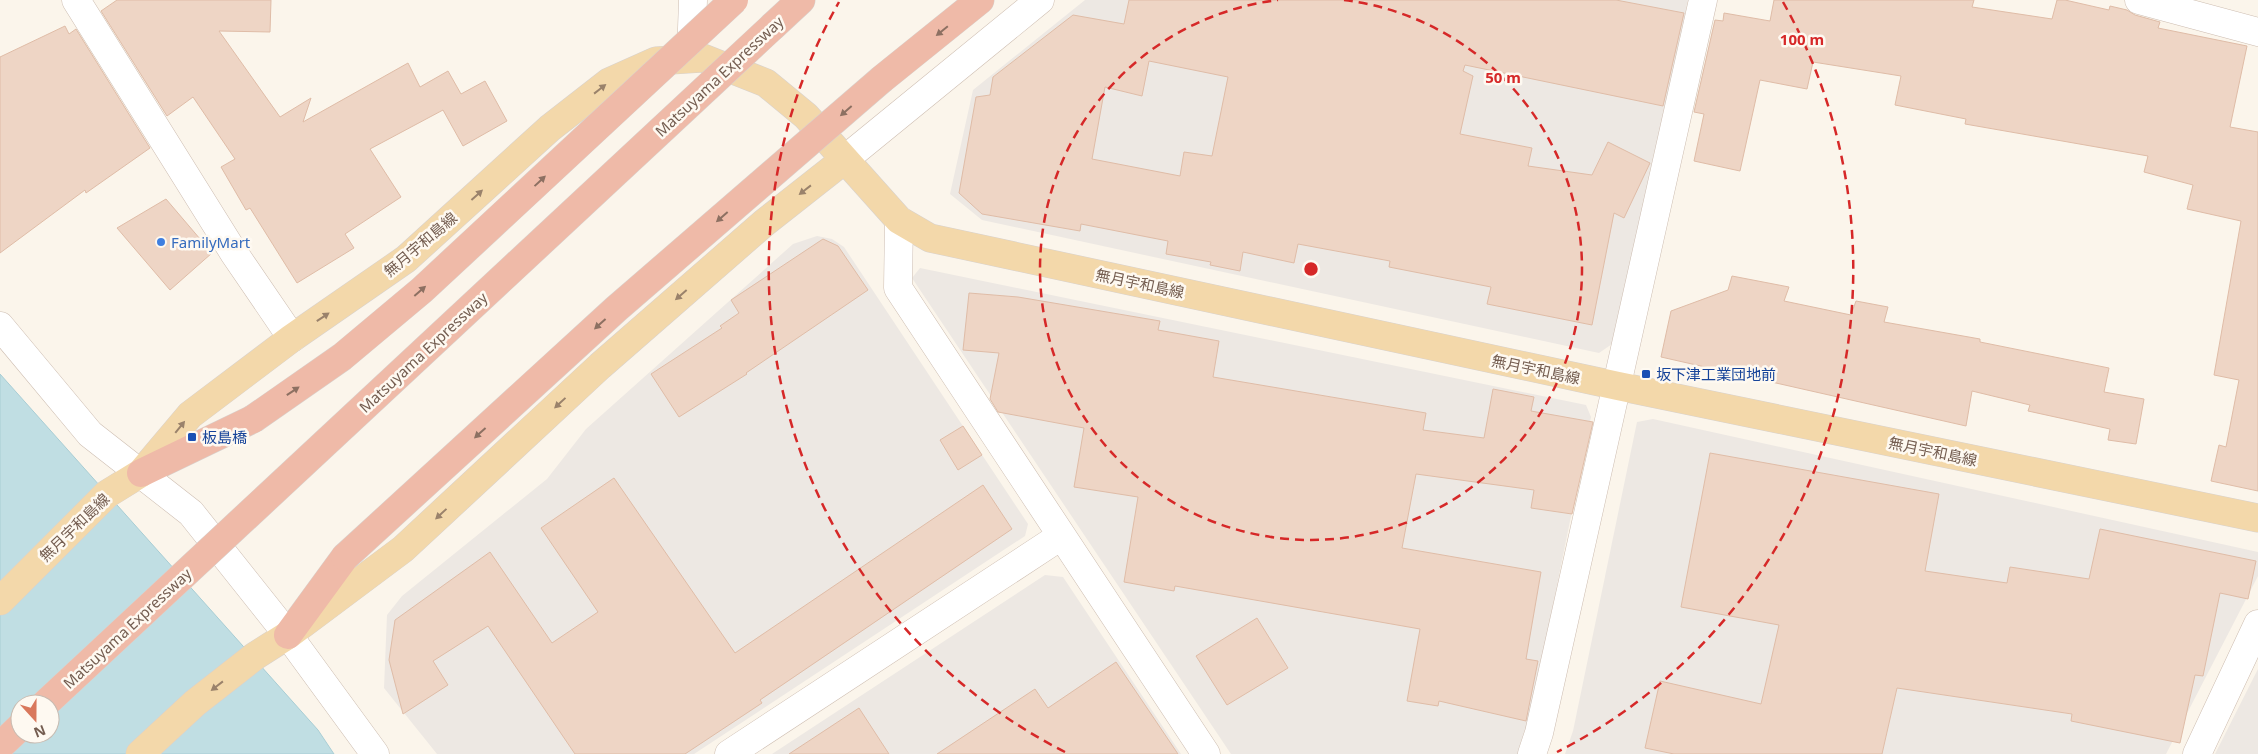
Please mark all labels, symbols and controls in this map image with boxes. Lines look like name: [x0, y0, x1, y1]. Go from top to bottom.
street label: Matsuyama Expressway: [651, 11, 788, 141]
one-way arrow: [936, 25, 949, 36]
text: 100 m: [1780, 29, 1824, 49]
text: 50 m: [1485, 67, 1521, 87]
one-way arrow: [593, 83, 606, 94]
one-way arrow: [840, 105, 852, 117]
one-way arrow: [533, 175, 545, 187]
one-way arrow: [799, 185, 812, 196]
one-way arrow: [471, 189, 483, 201]
street label: 無月宇和島線: [379, 207, 461, 281]
one-way arrow: [717, 211, 729, 223]
place label: FamilyMart: [171, 232, 251, 252]
marker: FamilyMart: [155, 236, 167, 248]
centre of rings: [1302, 260, 1320, 278]
street label: 無月宇和島線: [1094, 264, 1186, 302]
one-way arrow: [414, 285, 426, 297]
street label: Matsuyama Expressway: [355, 287, 492, 417]
one-way arrow: [676, 289, 688, 301]
one-way arrow: [316, 312, 329, 322]
one-way arrow: [594, 318, 606, 330]
street label: 無月宇和島線: [1490, 350, 1582, 388]
place label: 坂下津工業団地前: [1656, 364, 1776, 384]
marker: 坂下津工業団地前: [1640, 368, 1652, 380]
one-way arrow: [286, 386, 300, 396]
one-way arrow: [555, 397, 567, 409]
one-way arrow: [175, 420, 186, 433]
place label: 板島橋: [202, 427, 247, 447]
one-way arrow: [473, 428, 486, 439]
marker: 板島橋: [186, 431, 198, 443]
street label: 無月宇和島線: [1887, 432, 1979, 470]
street label: 無月宇和島線: [35, 489, 113, 565]
one-way arrow: [436, 508, 448, 520]
street label: Matsuyama Expressway: [59, 563, 196, 693]
one-way arrow: [210, 681, 223, 691]
north arrow: [10, 694, 60, 744]
text: N: [31, 721, 49, 743]

